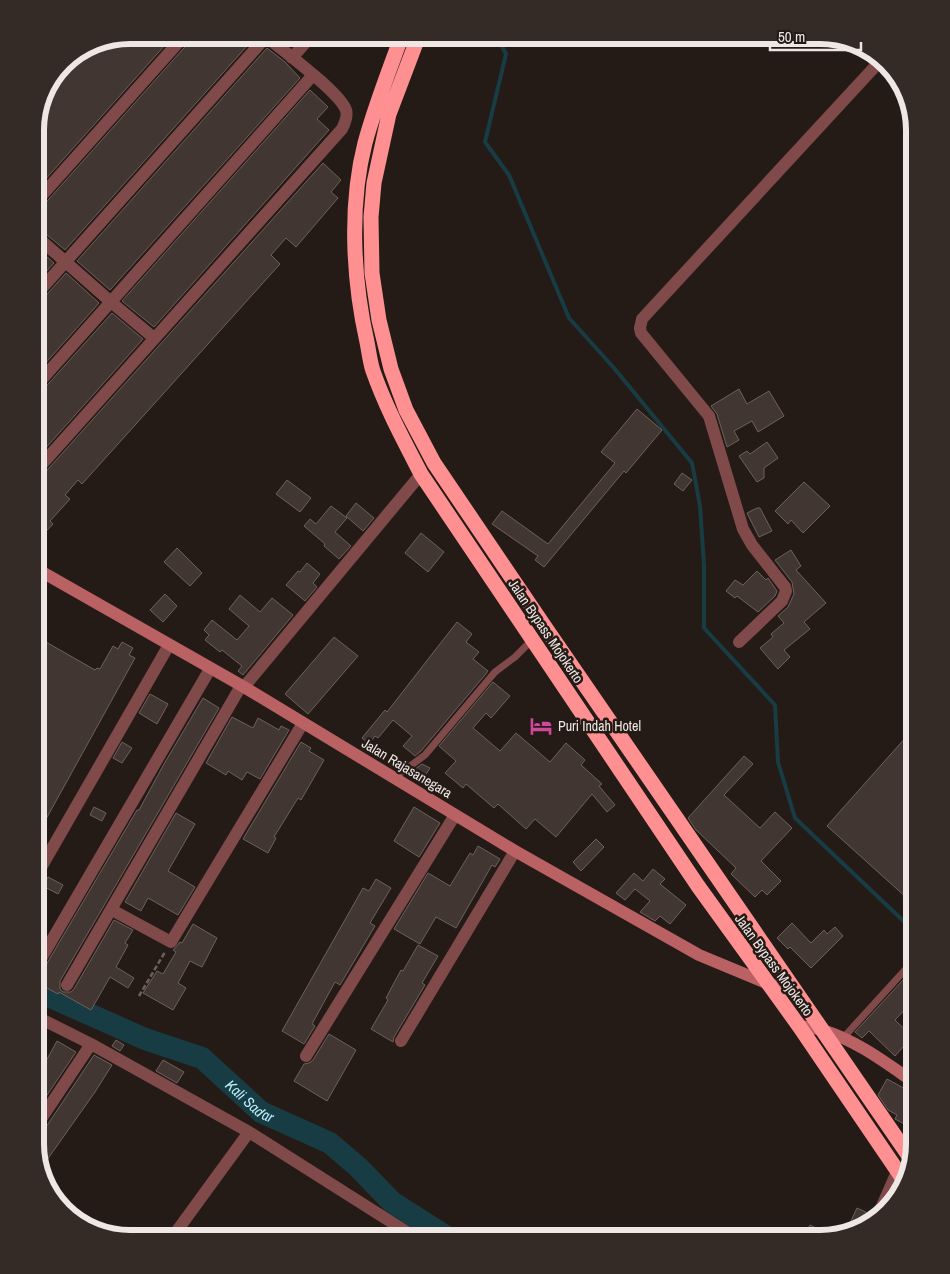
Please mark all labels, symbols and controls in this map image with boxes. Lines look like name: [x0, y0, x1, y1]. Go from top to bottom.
scale bar: [770, 20, 861, 52]
text: 50 m: [778, 26, 805, 47]
street label: Jalan Bypass Mojokerto: [504, 575, 588, 687]
hotel icon: Puri Indah Hotel: [528, 713, 554, 739]
place label: Puri Indah Hotel: [558, 717, 641, 735]
street label: Jalan Rajasanegara: [359, 734, 456, 802]
street label: Jalan Bypass Mojokerto: [731, 910, 817, 1020]
water label: Kali Sadar: [221, 1074, 278, 1127]

